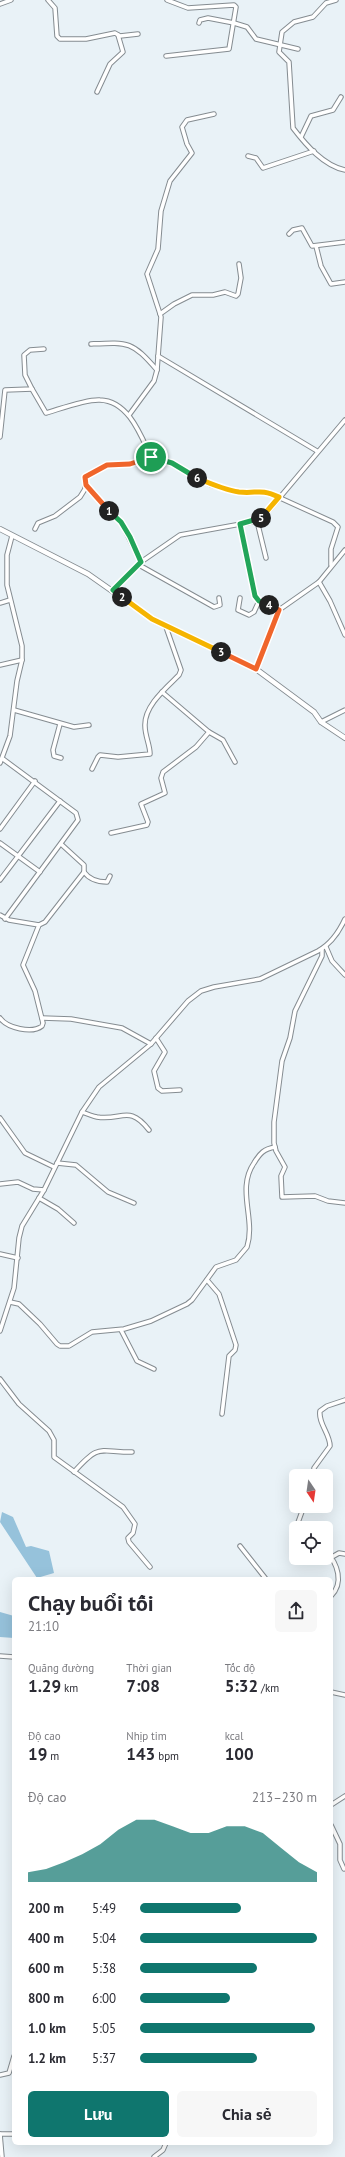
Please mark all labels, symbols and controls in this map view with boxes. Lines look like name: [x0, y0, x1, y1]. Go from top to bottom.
pin: [134, 440, 168, 474]
icon: arrive: [140, 446, 162, 468]
pin: 6: [187, 468, 207, 488]
text: 6: [194, 471, 200, 485]
pin: 1: [99, 501, 119, 521]
text: 1: [106, 504, 112, 518]
pin: 5: [251, 508, 271, 528]
text: 5: [258, 511, 264, 525]
pin: 2: [112, 587, 132, 607]
text: 2: [119, 590, 125, 604]
pin: 4: [259, 595, 279, 615]
text: 4: [266, 598, 272, 612]
pin: 3: [211, 642, 231, 662]
text: 3: [218, 645, 224, 659]
north arrow: [289, 1469, 333, 1513]
map controls: [289, 1469, 333, 1565]
button: locate: [289, 1521, 333, 1565]
text: Chạy buổi tối: [28, 1589, 154, 1617]
button: share: [275, 1590, 317, 1632]
text: 21:10: [28, 1618, 59, 1635]
text: Quãng đường: [28, 1661, 94, 1675]
text: Thời gian: [126, 1661, 172, 1675]
text: Tốc độ: [225, 1661, 255, 1675]
text: 1.29: [28, 1675, 61, 1697]
text: 7:08: [126, 1675, 160, 1697]
text: 5:32: [225, 1675, 258, 1697]
text: km: [61, 1681, 78, 1695]
text: /km: [258, 1681, 279, 1695]
text: Độ cao: [28, 1729, 61, 1743]
text: Nhịp tim: [126, 1729, 167, 1743]
text: kcal: [225, 1729, 243, 1743]
text: 19: [28, 1743, 47, 1765]
text: 143: [126, 1743, 155, 1765]
text: 100: [225, 1743, 254, 1765]
text: m: [47, 1749, 59, 1763]
text: bpm: [155, 1749, 179, 1763]
text: Độ cao: [28, 1789, 67, 1806]
text: 213–230 m: [252, 1789, 317, 1806]
text: 200 m: [28, 1900, 64, 1917]
text: 5:49: [92, 1900, 116, 1917]
text: 400 m: [28, 1930, 64, 1947]
text: 5:04: [92, 1930, 116, 1947]
text: 600 m: [28, 1960, 64, 1977]
text: 5:38: [92, 1960, 116, 1977]
text: 800 m: [28, 1990, 64, 2007]
text: 6:00: [92, 1990, 116, 2007]
text: 1.0 km: [28, 2020, 66, 2037]
text: 5:05: [92, 2020, 116, 2037]
text: 1.2 km: [28, 2050, 66, 2067]
text: 5:37: [92, 2050, 116, 2067]
button: Lưu: [28, 2091, 169, 2137]
button: Chia sẻ: [177, 2091, 317, 2137]

